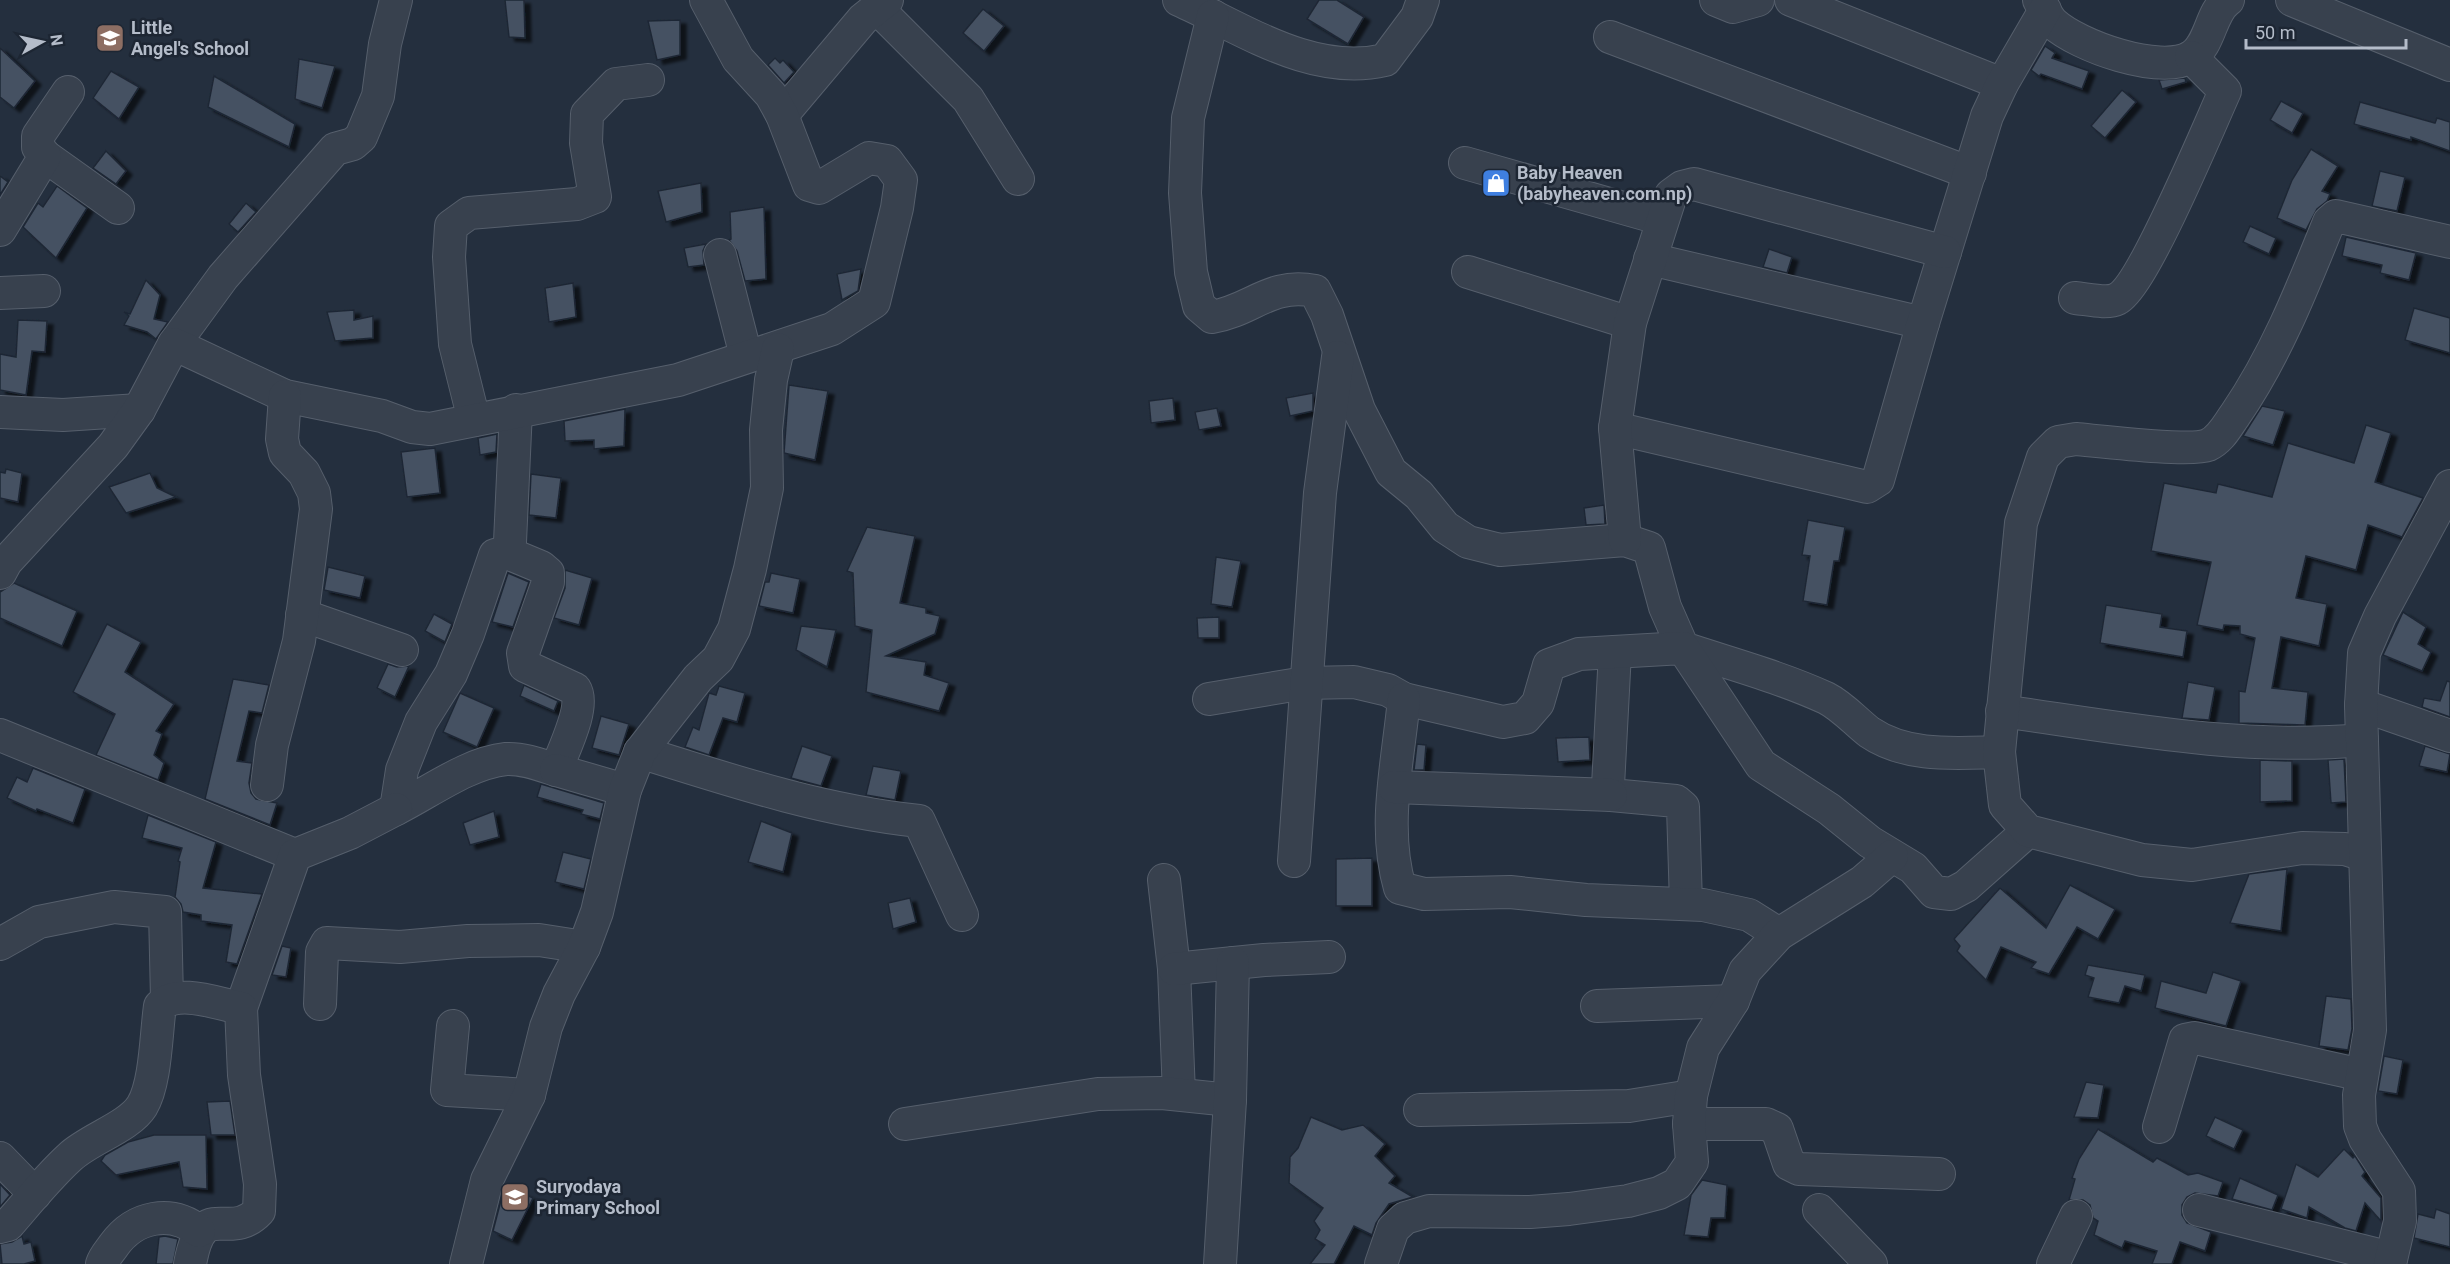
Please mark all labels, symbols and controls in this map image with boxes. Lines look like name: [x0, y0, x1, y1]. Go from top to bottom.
north arrow: [12, 12, 72, 72]
scale bar: [2246, 12, 2406, 50]
place label: Little Angel's School: [131, 17, 249, 59]
school or university icon: Little Angel's School: [94, 22, 126, 54]
text: 50 m: [2255, 22, 2295, 43]
text: N: [46, 33, 67, 47]
place label: Baby Heaven (babyheaven.com.np): [1517, 162, 1692, 205]
shop icon: Baby Heaven (babyheaven.com.np): [1480, 167, 1512, 199]
place label: Suryodaya Primary School: [536, 1176, 660, 1218]
school or university icon: Suryodaya Primary School: [499, 1181, 531, 1213]

